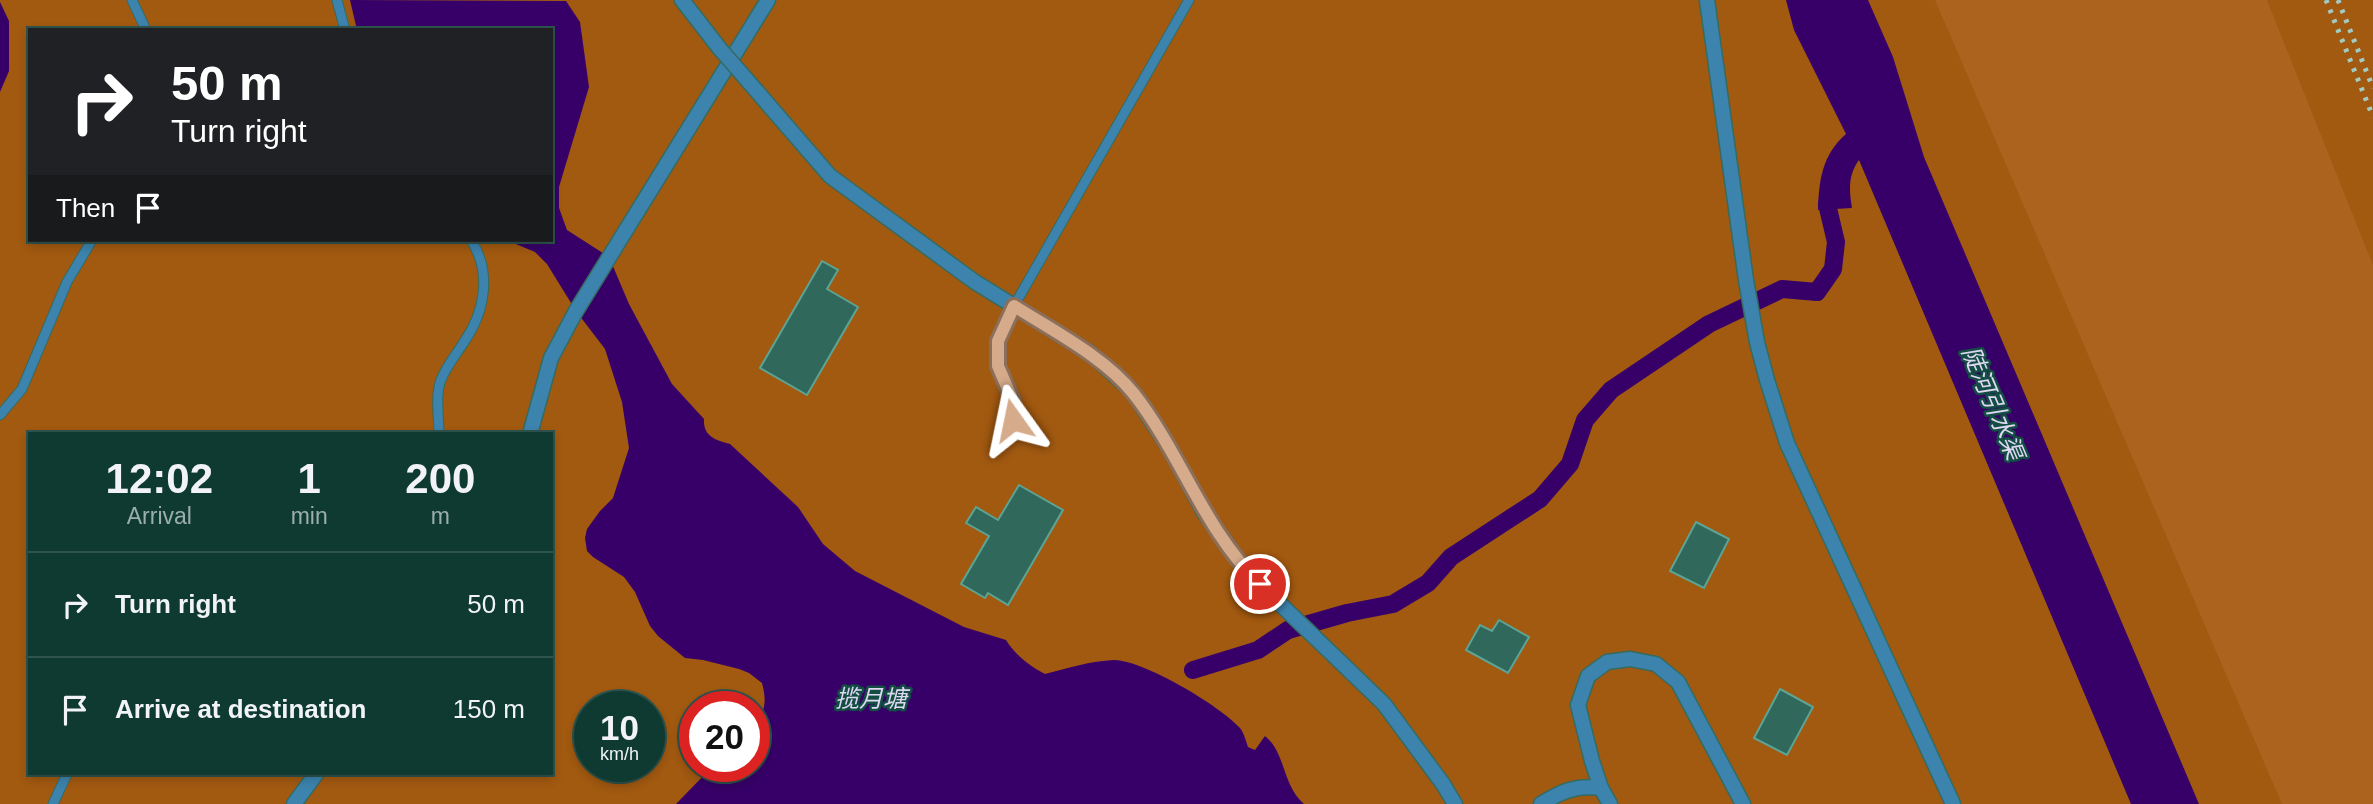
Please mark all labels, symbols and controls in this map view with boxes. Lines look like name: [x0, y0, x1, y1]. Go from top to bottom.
icon: right: [56, 56, 147, 147]
text: 50 m: [171, 56, 283, 110]
text: Turn right: [171, 113, 307, 149]
icon: arrive: [129, 189, 167, 227]
text: Then: [56, 193, 115, 223]
water label: 陡河引水渠: [1957, 342, 2030, 466]
position arrow: [976, 383, 1050, 457]
text: 12:02: [106, 455, 213, 502]
text: 1: [297, 455, 321, 502]
text: 200: [405, 455, 475, 502]
text: Arrival: [127, 503, 192, 529]
text: min: [291, 503, 328, 529]
text: m: [431, 503, 450, 529]
pin: [1230, 554, 1290, 614]
icon: arrive: [1241, 565, 1279, 603]
icon: right: [56, 586, 94, 624]
text: Turn right: [115, 589, 236, 619]
text: 50 m: [467, 589, 525, 619]
water label: 揽月塘: [835, 685, 911, 712]
icon: arrive: [56, 691, 94, 729]
speed limit sign: 20: [679, 691, 770, 782]
text: Arrive at destination: [115, 694, 366, 724]
text: 150 m: [453, 694, 525, 724]
text: 10: [600, 708, 639, 747]
text: km/h: [600, 744, 639, 764]

